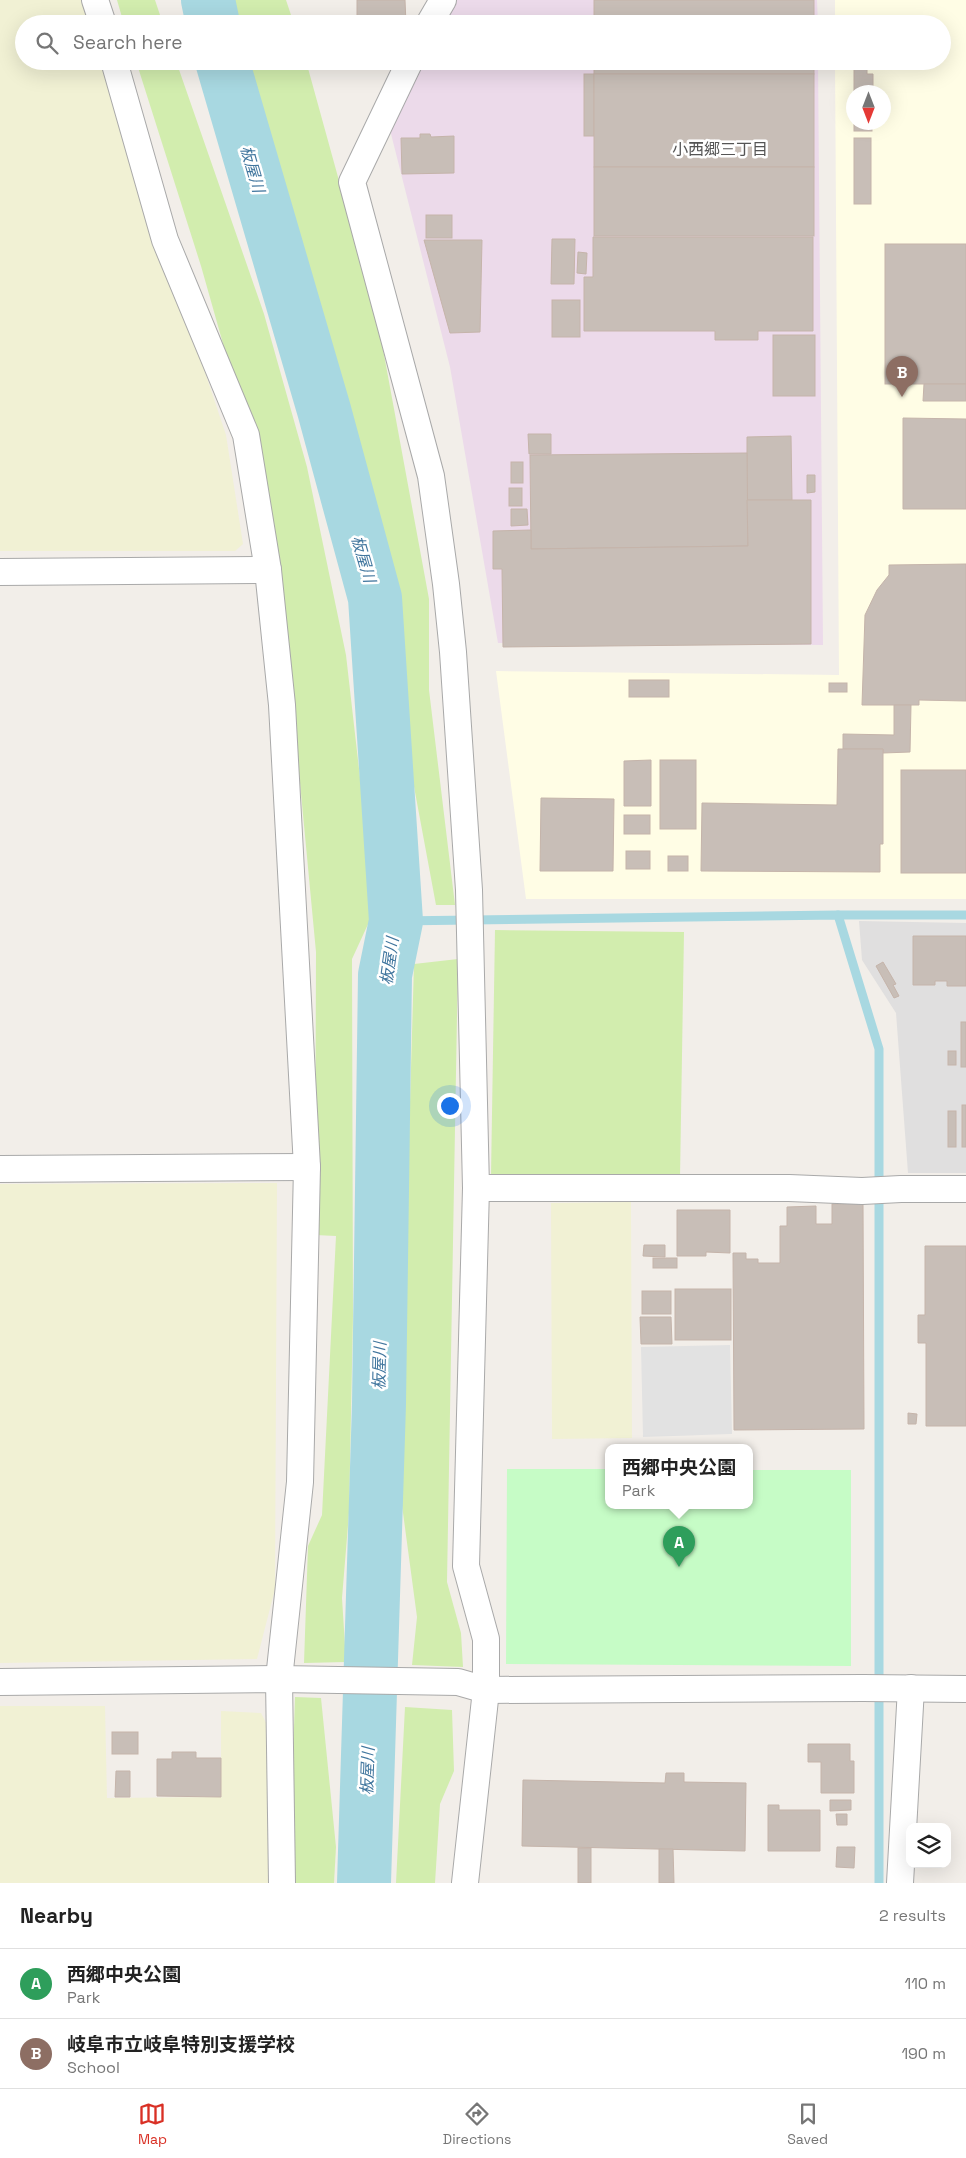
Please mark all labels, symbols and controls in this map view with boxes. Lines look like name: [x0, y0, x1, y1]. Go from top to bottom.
search box: [15, 15, 951, 70]
icon: search: [33, 29, 61, 57]
text: Search here: [73, 30, 183, 55]
north arrow: [846, 85, 891, 130]
district label: 小西郷三丁目: [672, 139, 768, 160]
water label: 板屋川: [236, 143, 270, 197]
pin: B: [886, 356, 918, 397]
water label: 板屋川: [347, 533, 381, 587]
water label: 板屋川: [376, 934, 404, 986]
your location: [437, 1093, 463, 1119]
water label: 板屋川: [369, 1340, 390, 1390]
popup: [605, 1444, 753, 1509]
text: 西郷中央公園: [622, 1455, 736, 1480]
text: Park: [622, 1480, 655, 1501]
pin: A: [663, 1526, 695, 1567]
water label: 板屋川: [356, 1745, 379, 1795]
map controls: [906, 1823, 951, 1868]
button: layers: [906, 1823, 951, 1868]
text: Nearby: [20, 1902, 93, 1929]
text: 2 results: [879, 1905, 946, 1926]
text: 西郷中央公園: [67, 1962, 181, 1987]
text: A: [31, 1973, 41, 1994]
text: 110 m: [904, 1973, 946, 1994]
text: Park: [67, 1987, 100, 2008]
text: 岐阜市立岐阜特別支援学校: [67, 2032, 295, 2057]
text: B: [31, 2043, 41, 2064]
text: 190 m: [901, 2043, 946, 2064]
text: School: [67, 2057, 120, 2078]
tab: Map: [138, 2100, 167, 2148]
tab: Directions: [443, 2100, 511, 2148]
tab: Saved: [787, 2100, 828, 2148]

